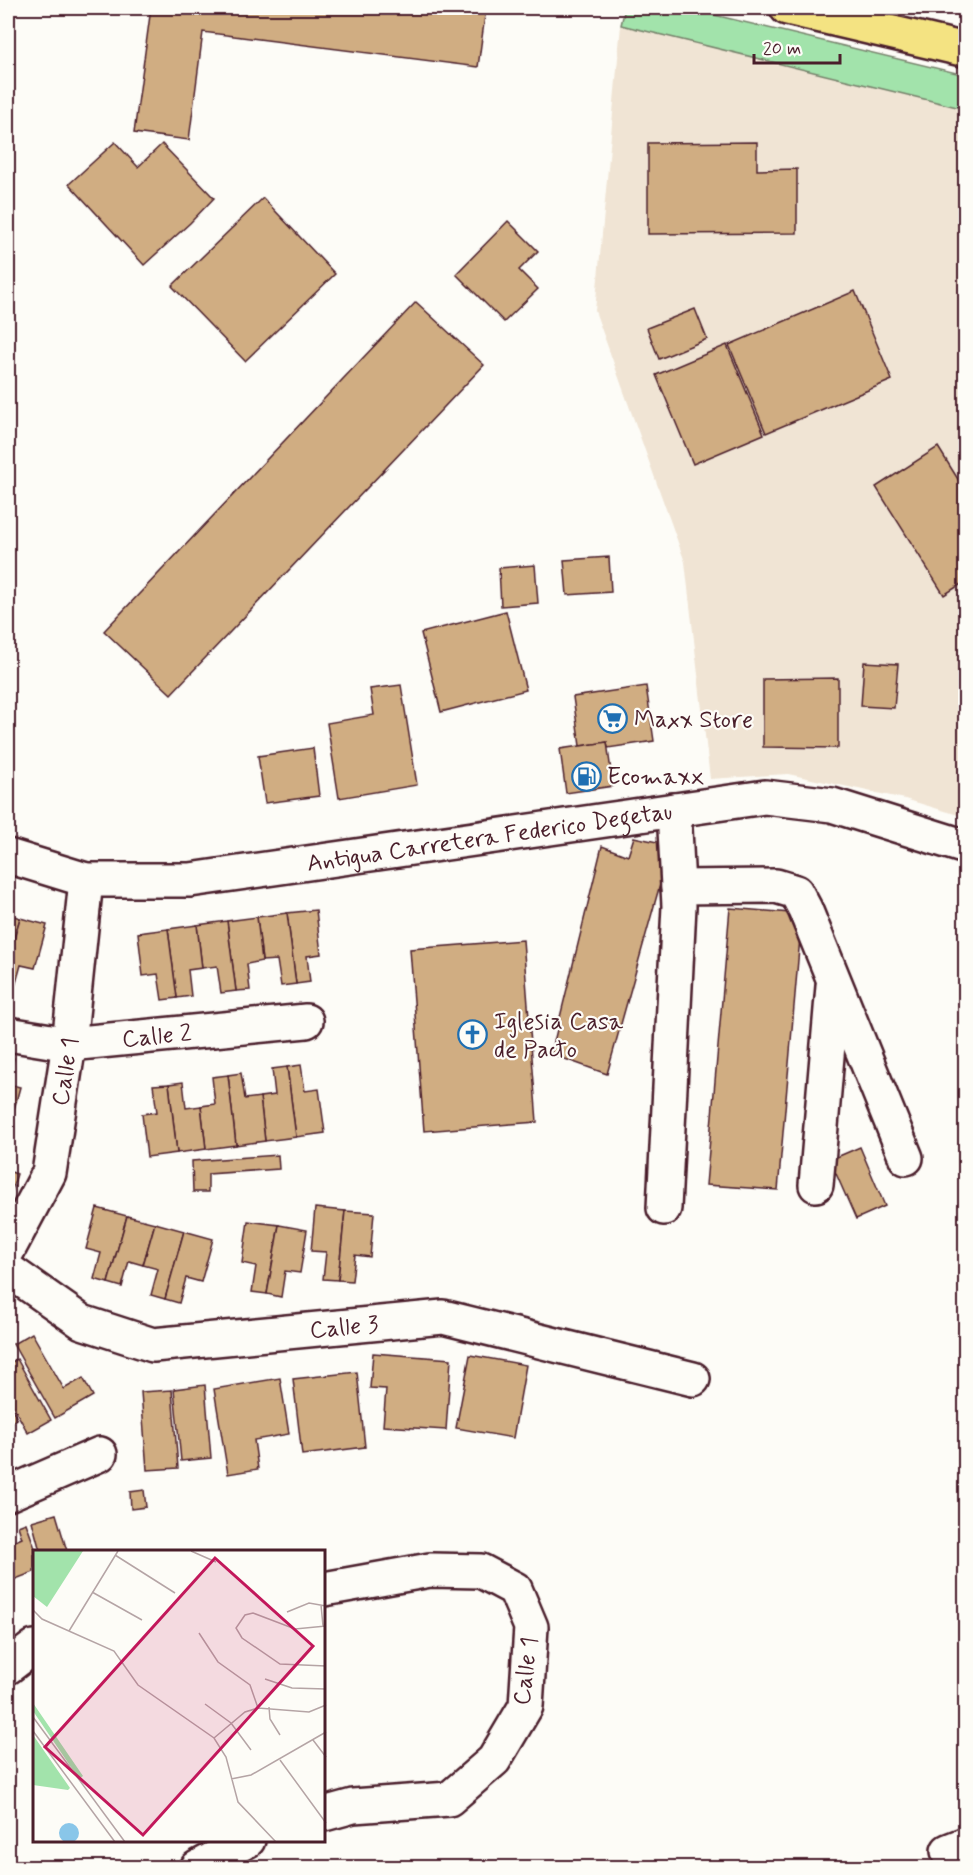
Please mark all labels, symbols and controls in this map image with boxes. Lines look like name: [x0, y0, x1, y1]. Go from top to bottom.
scale bar: [754, 27, 840, 65]
text: 20 m: [763, 37, 801, 61]
supermarket icon: Maxx Store: [597, 703, 629, 735]
place label: Maxx Store: [634, 705, 753, 736]
fuel station icon: Ecomaxx: [570, 760, 602, 792]
place label: Ecomaxx: [607, 762, 704, 793]
street label: Antigua Carretera Federico Degetau: [305, 797, 674, 880]
place label: Iglesia Casa de Pacto: [494, 1007, 624, 1066]
street label: Calle 2: [121, 1018, 193, 1056]
church icon: Iglesia Casa de Pacto: [457, 1019, 489, 1051]
street label: Calle 1: [46, 1036, 87, 1108]
street label: Calle 3: [308, 1309, 380, 1347]
inset map: [33, 1550, 326, 1842]
street label: Calle 1: [507, 1635, 546, 1707]

